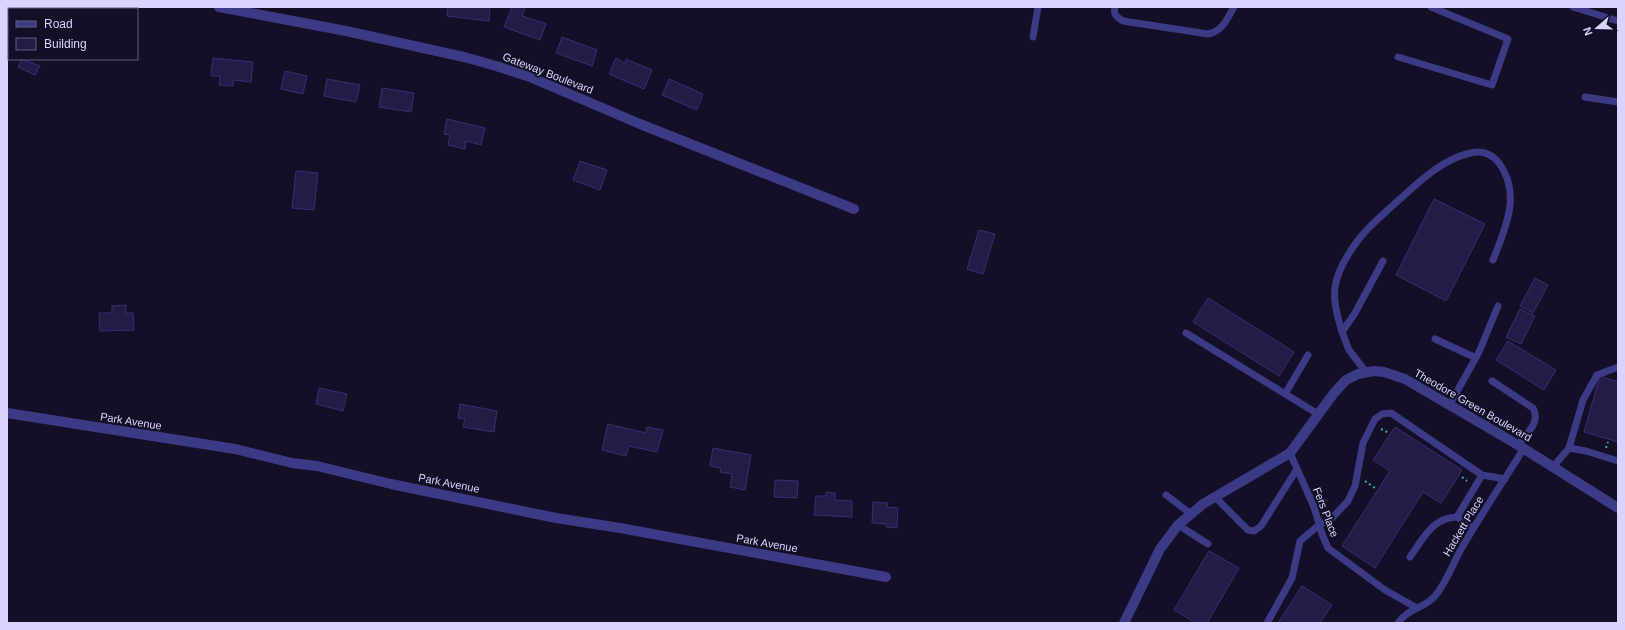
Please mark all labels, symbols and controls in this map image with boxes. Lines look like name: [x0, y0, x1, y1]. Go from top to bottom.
legend: [8, 8, 138, 60]
north arrow: [1577, 8, 1617, 48]
text: Road: [44, 17, 73, 31]
text: N: [1581, 26, 1595, 37]
text: Building: [44, 37, 87, 51]
street label: Gateway Boulevard: [501, 50, 595, 96]
street label: Theodore Green Boulevard: [1412, 366, 1534, 444]
street label: Park Avenue: [99, 410, 163, 432]
street label: Park Avenue: [417, 471, 481, 495]
street label: Fers Place: [1311, 485, 1341, 539]
street label: Hackett Place: [1440, 494, 1486, 558]
street label: Park Avenue: [735, 532, 799, 554]

